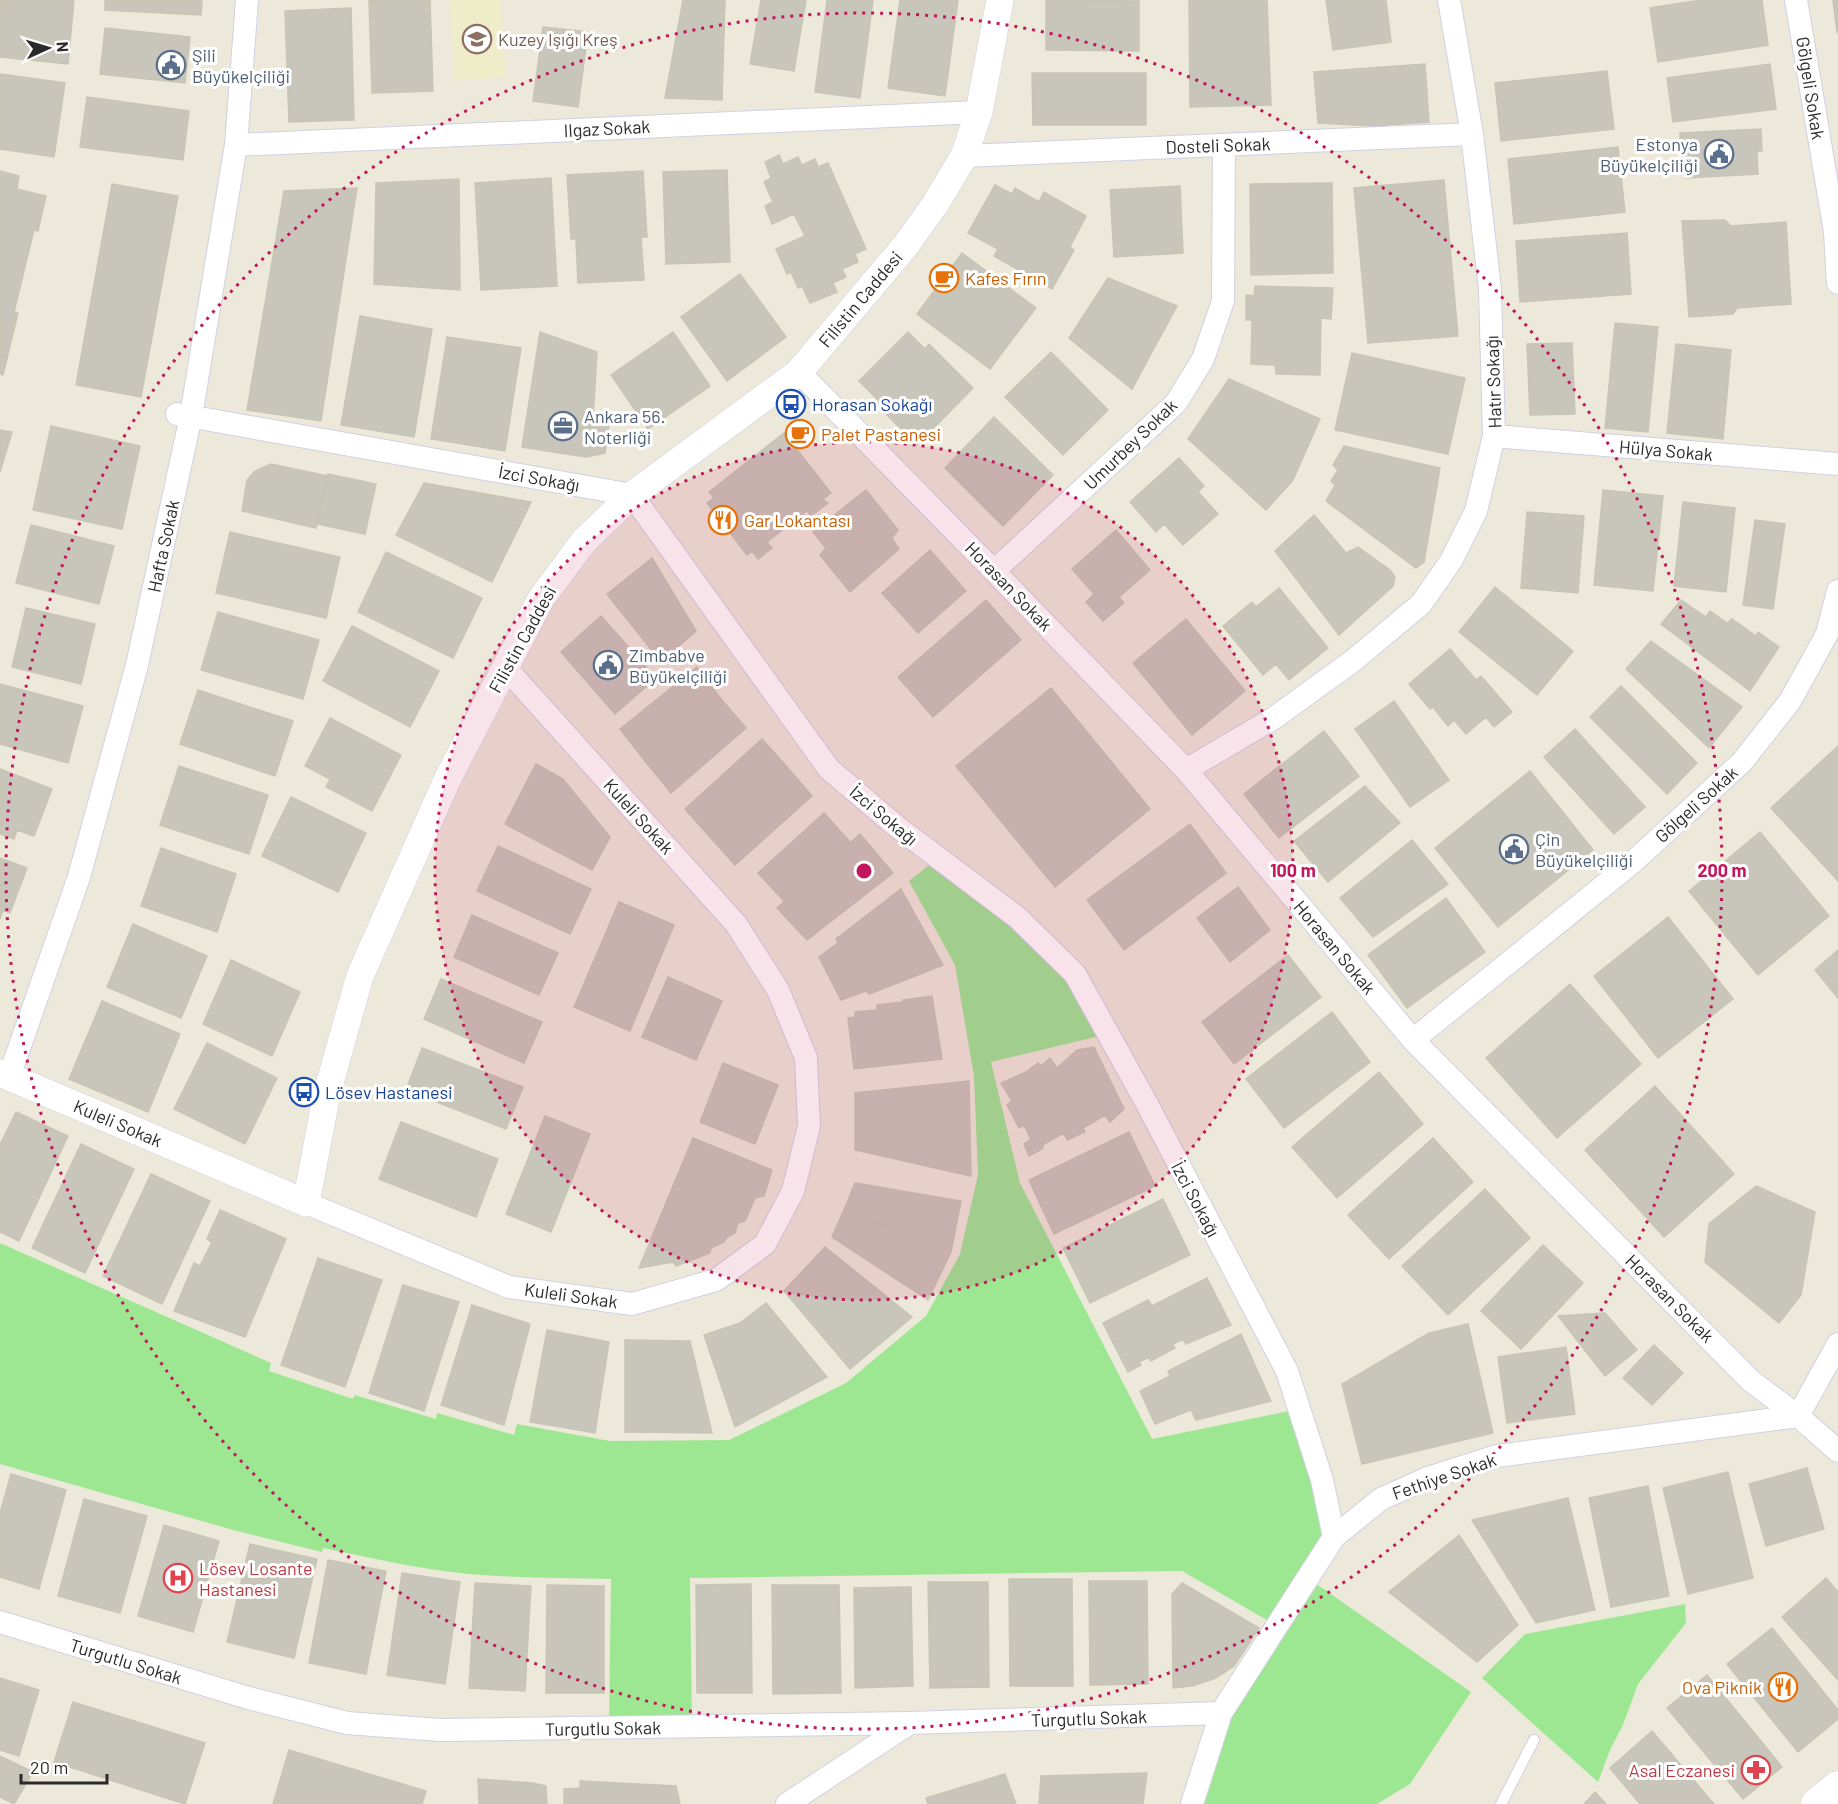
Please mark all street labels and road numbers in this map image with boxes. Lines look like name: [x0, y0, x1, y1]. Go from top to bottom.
street label: Gölgeli Sokak: [1792, 35, 1830, 141]
street label: Ilgaz Sokak: [563, 115, 651, 141]
street label: Dosteli Sokak: [1165, 132, 1271, 158]
street label: Filistin Caddesi: [813, 246, 907, 352]
street label: Hatır Sokağı: [1480, 335, 1506, 429]
street label: Umurbey Sokak: [1079, 394, 1181, 494]
street label: Hülya Sokak: [1618, 435, 1714, 465]
street label: İzci Sokağı: [497, 460, 581, 496]
street label: Hafta Sokak: [142, 498, 184, 594]
street label: Horasan Sokak: [961, 537, 1057, 635]
street label: Filistin Caddesi: [484, 582, 560, 696]
street label: Gölgeli Sokak: [1650, 761, 1742, 847]
street label: Kuleli Sokak: [599, 774, 679, 858]
street label: İzci Sokağı: [846, 780, 922, 850]
street label: Horasan Sokak: [1289, 896, 1381, 998]
street label: Kuleli Sokak: [70, 1094, 166, 1152]
street label: İzci Sokağı: [1167, 1158, 1225, 1240]
street label: Horasan Sokak: [1621, 1249, 1719, 1347]
street label: Kuleli Sokak: [523, 1278, 619, 1312]
street label: Fethiye Sokak: [1389, 1448, 1499, 1504]
street label: Turgutlu Sokak: [67, 1634, 185, 1688]
street label: Turgutlu Sokak: [1031, 1705, 1147, 1731]
street label: Turgutlu Sokak: [545, 1716, 661, 1740]

